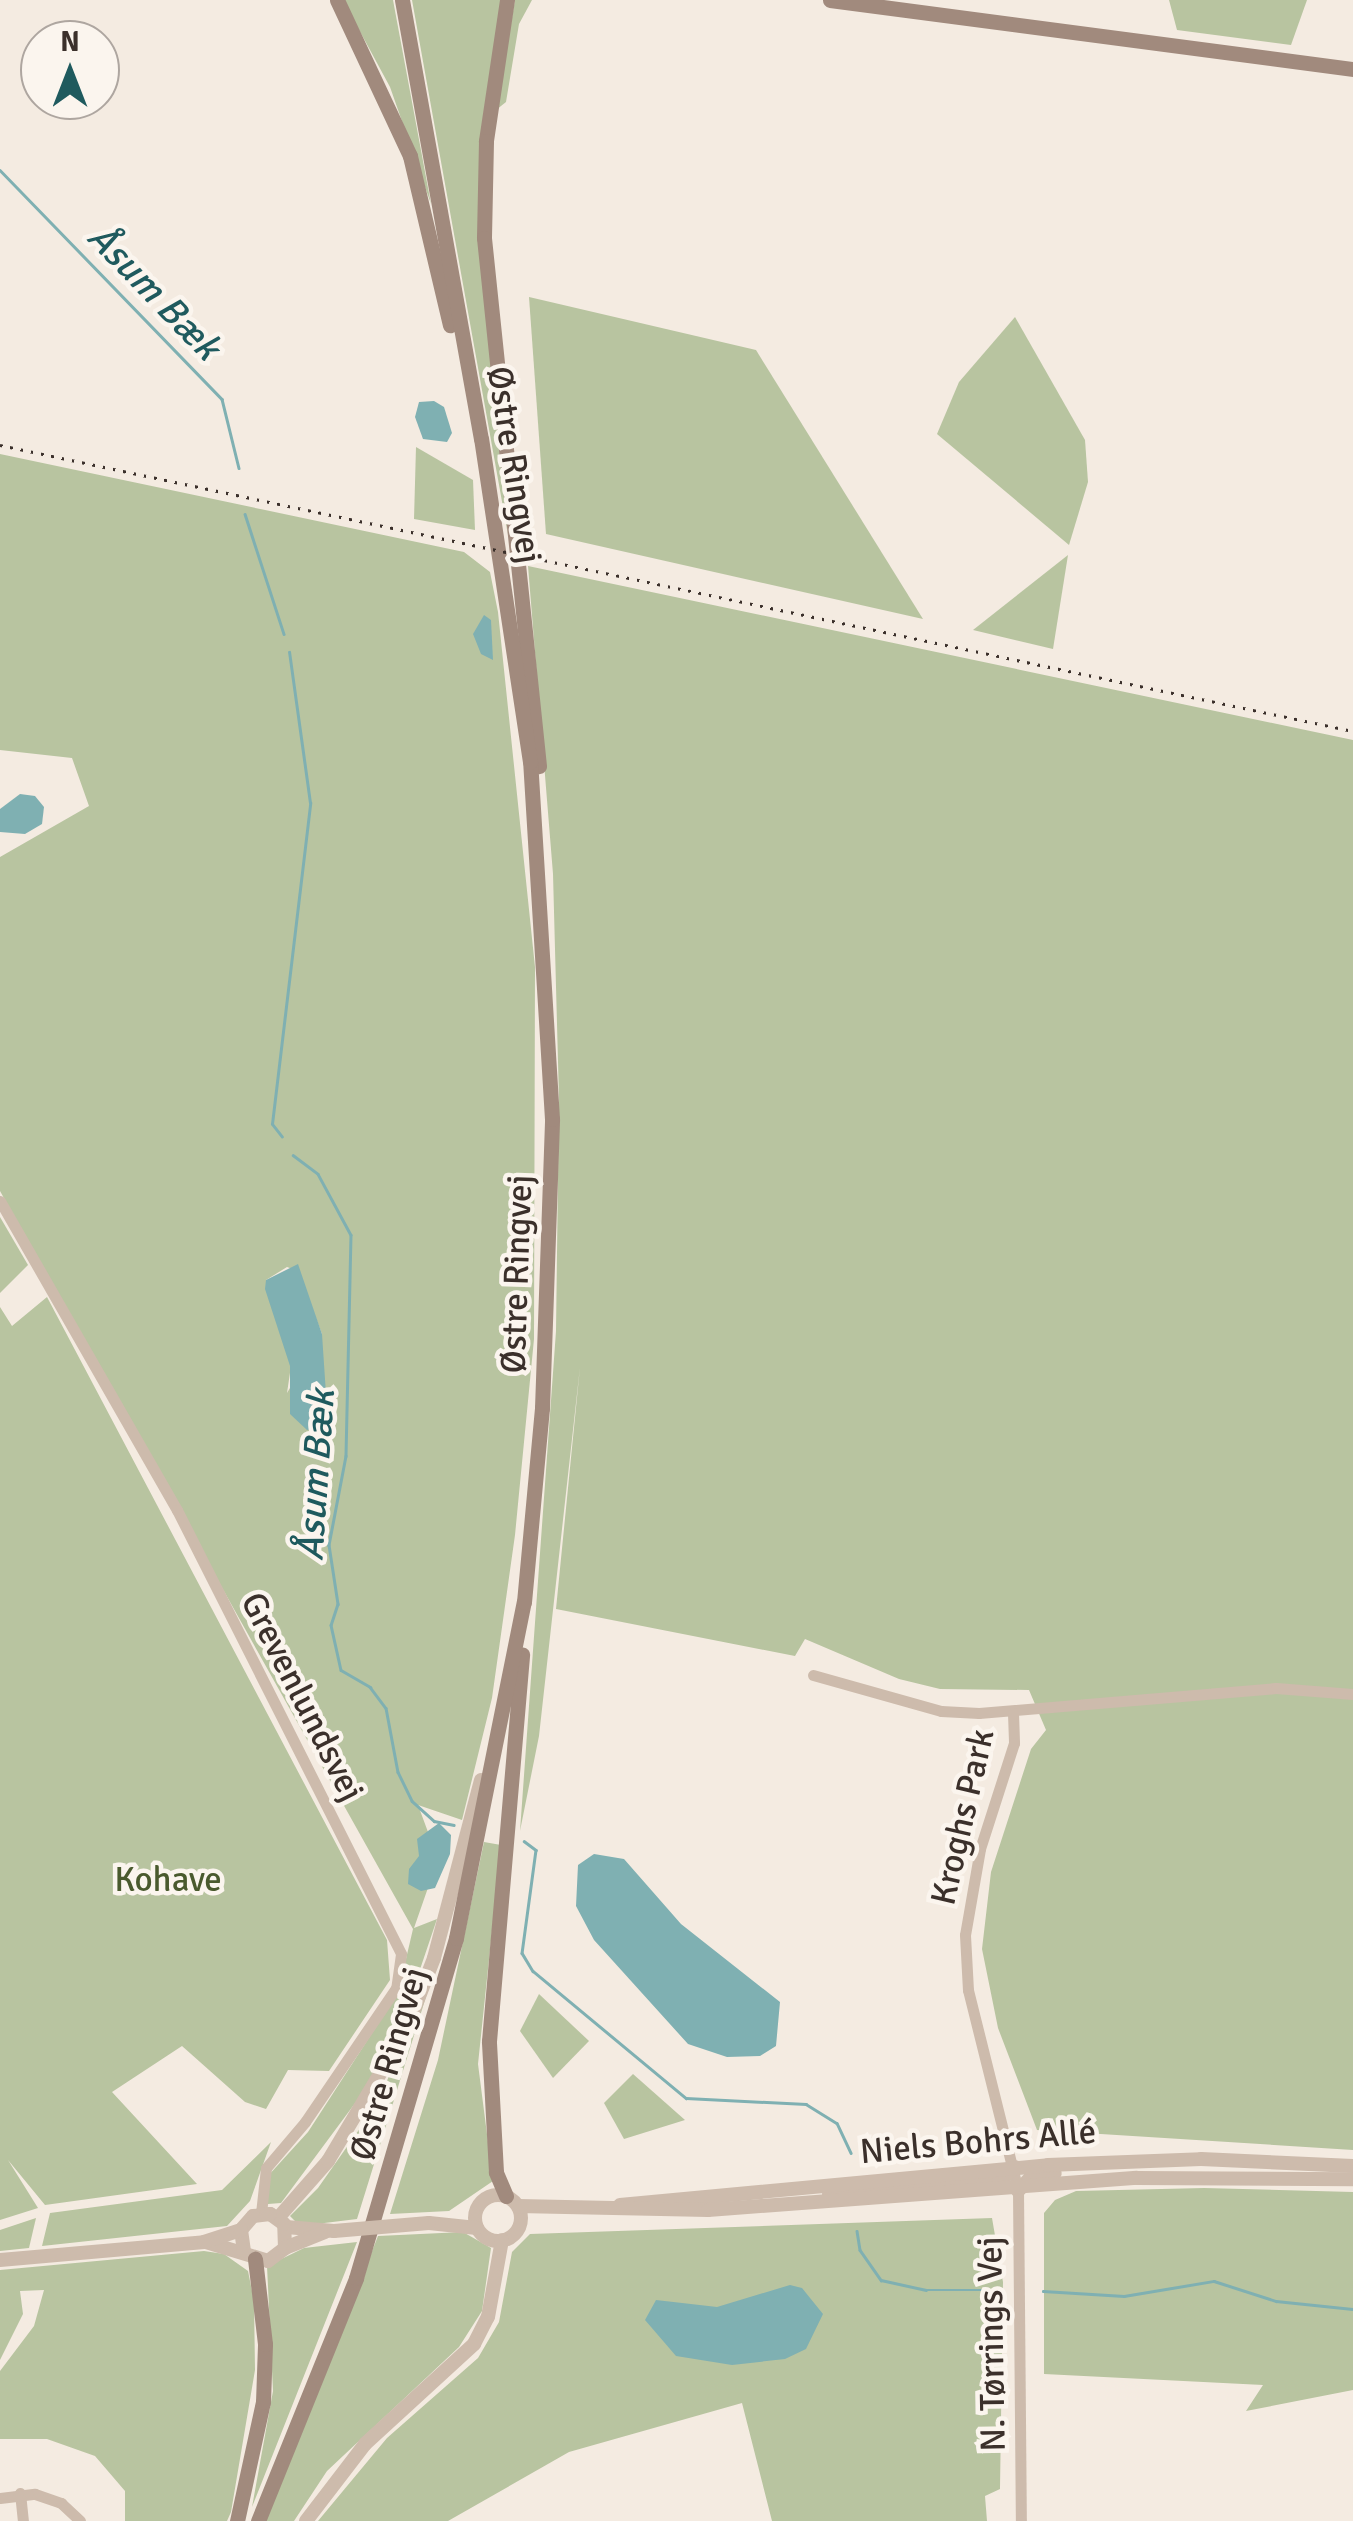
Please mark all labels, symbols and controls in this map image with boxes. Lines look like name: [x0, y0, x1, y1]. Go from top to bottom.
north arrow: [20, 20, 120, 120]
text: N: [60, 25, 80, 59]
water label: Åsum Bæk: [78, 215, 230, 369]
street label: Østre Ringvej: [478, 364, 550, 566]
street label: Østre Ringvej: [493, 1174, 541, 1374]
water label: Åsum Bæk: [287, 1388, 345, 1562]
street label: Grevenlundsvej: [231, 1586, 373, 1808]
street label: Kroghs Park: [922, 1725, 1004, 1909]
park label: Kohave: [114, 1859, 222, 1901]
street label: Østre Ringvej: [341, 1963, 437, 2165]
street label: Niels Bohrs Allé: [858, 2111, 1098, 2173]
street label: N. Tørrings Vej: [969, 2236, 1015, 2452]

